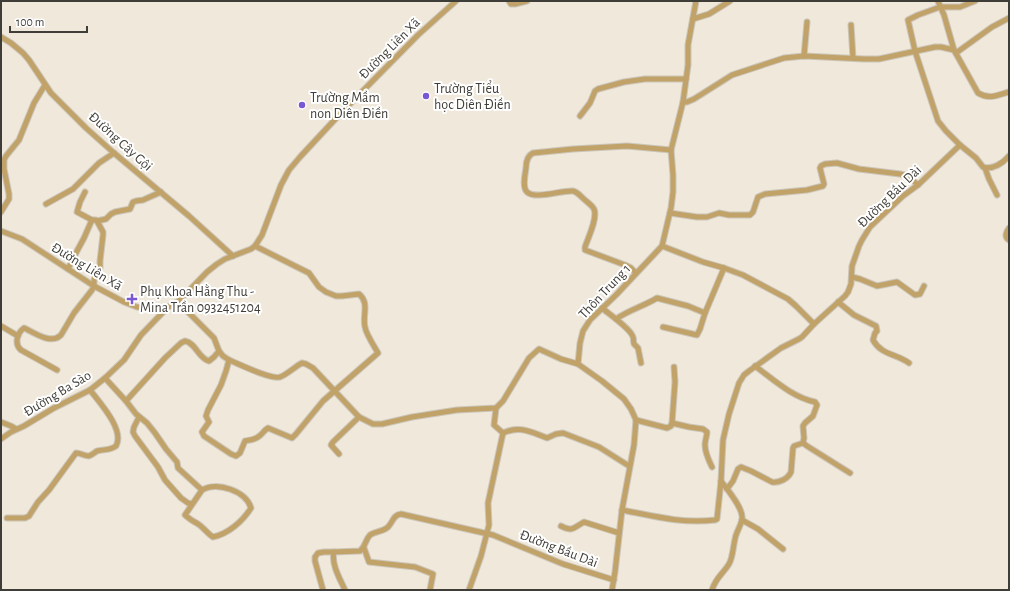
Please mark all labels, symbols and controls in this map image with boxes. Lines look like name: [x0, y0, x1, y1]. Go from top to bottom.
scale bar: [10, 8, 87, 34]
street label: Đường Liên Xã: [356, 15, 423, 82]
text: 100 m: [16, 16, 44, 28]
place label: Trường Tiểu học Diên Điền: [434, 80, 511, 112]
place label: Trường Mầm non Diên Điền: [310, 90, 388, 121]
marker: Trường Tiểu học Diên Điền: [421, 91, 431, 101]
marker: Trường Mầm non Diên Điền: [297, 100, 307, 110]
street label: Đường Cây Gội: [86, 110, 155, 174]
street label: Đường Bầu Dài: [854, 162, 924, 230]
street label: Đường Liên Xã: [49, 240, 125, 294]
street label: Thôn Trung 1: [576, 262, 633, 322]
place label: Phụ Khoa Hằng Thu - Mina Trần 0932451204: [140, 284, 261, 315]
marker: Phụ Khoa Hằng Thu - Mina Trần 0932451204: [127, 294, 137, 304]
street label: Đường Ba Sào: [21, 368, 94, 419]
street label: Đường Bầu Dài: [518, 527, 600, 570]

